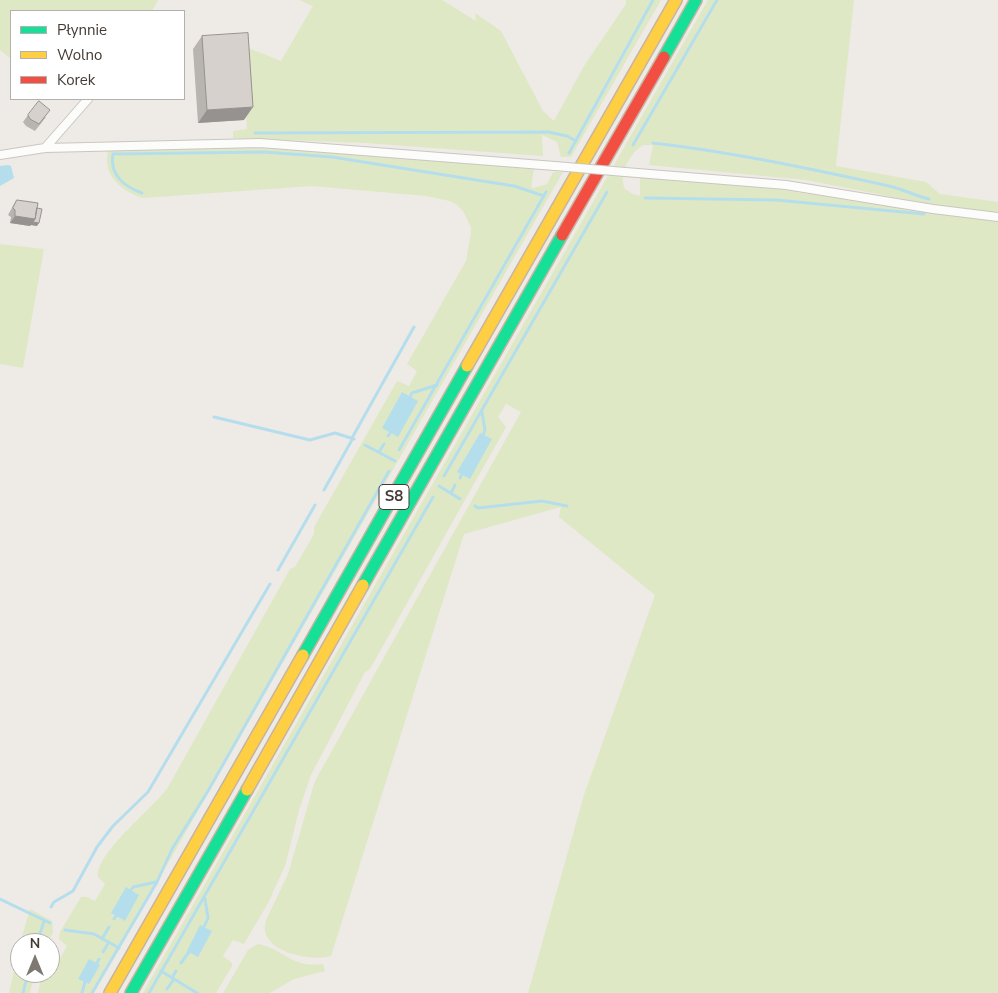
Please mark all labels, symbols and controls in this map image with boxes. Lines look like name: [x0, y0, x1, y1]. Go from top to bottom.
legend: [10, 10, 185, 100]
text: Płynnie: [57, 20, 107, 40]
text: Wolno: [57, 45, 102, 65]
text: Korek: [57, 70, 95, 90]
road number: S8: [379, 484, 409, 510]
north arrow: [10, 933, 60, 983]
text: N: [30, 934, 40, 953]

